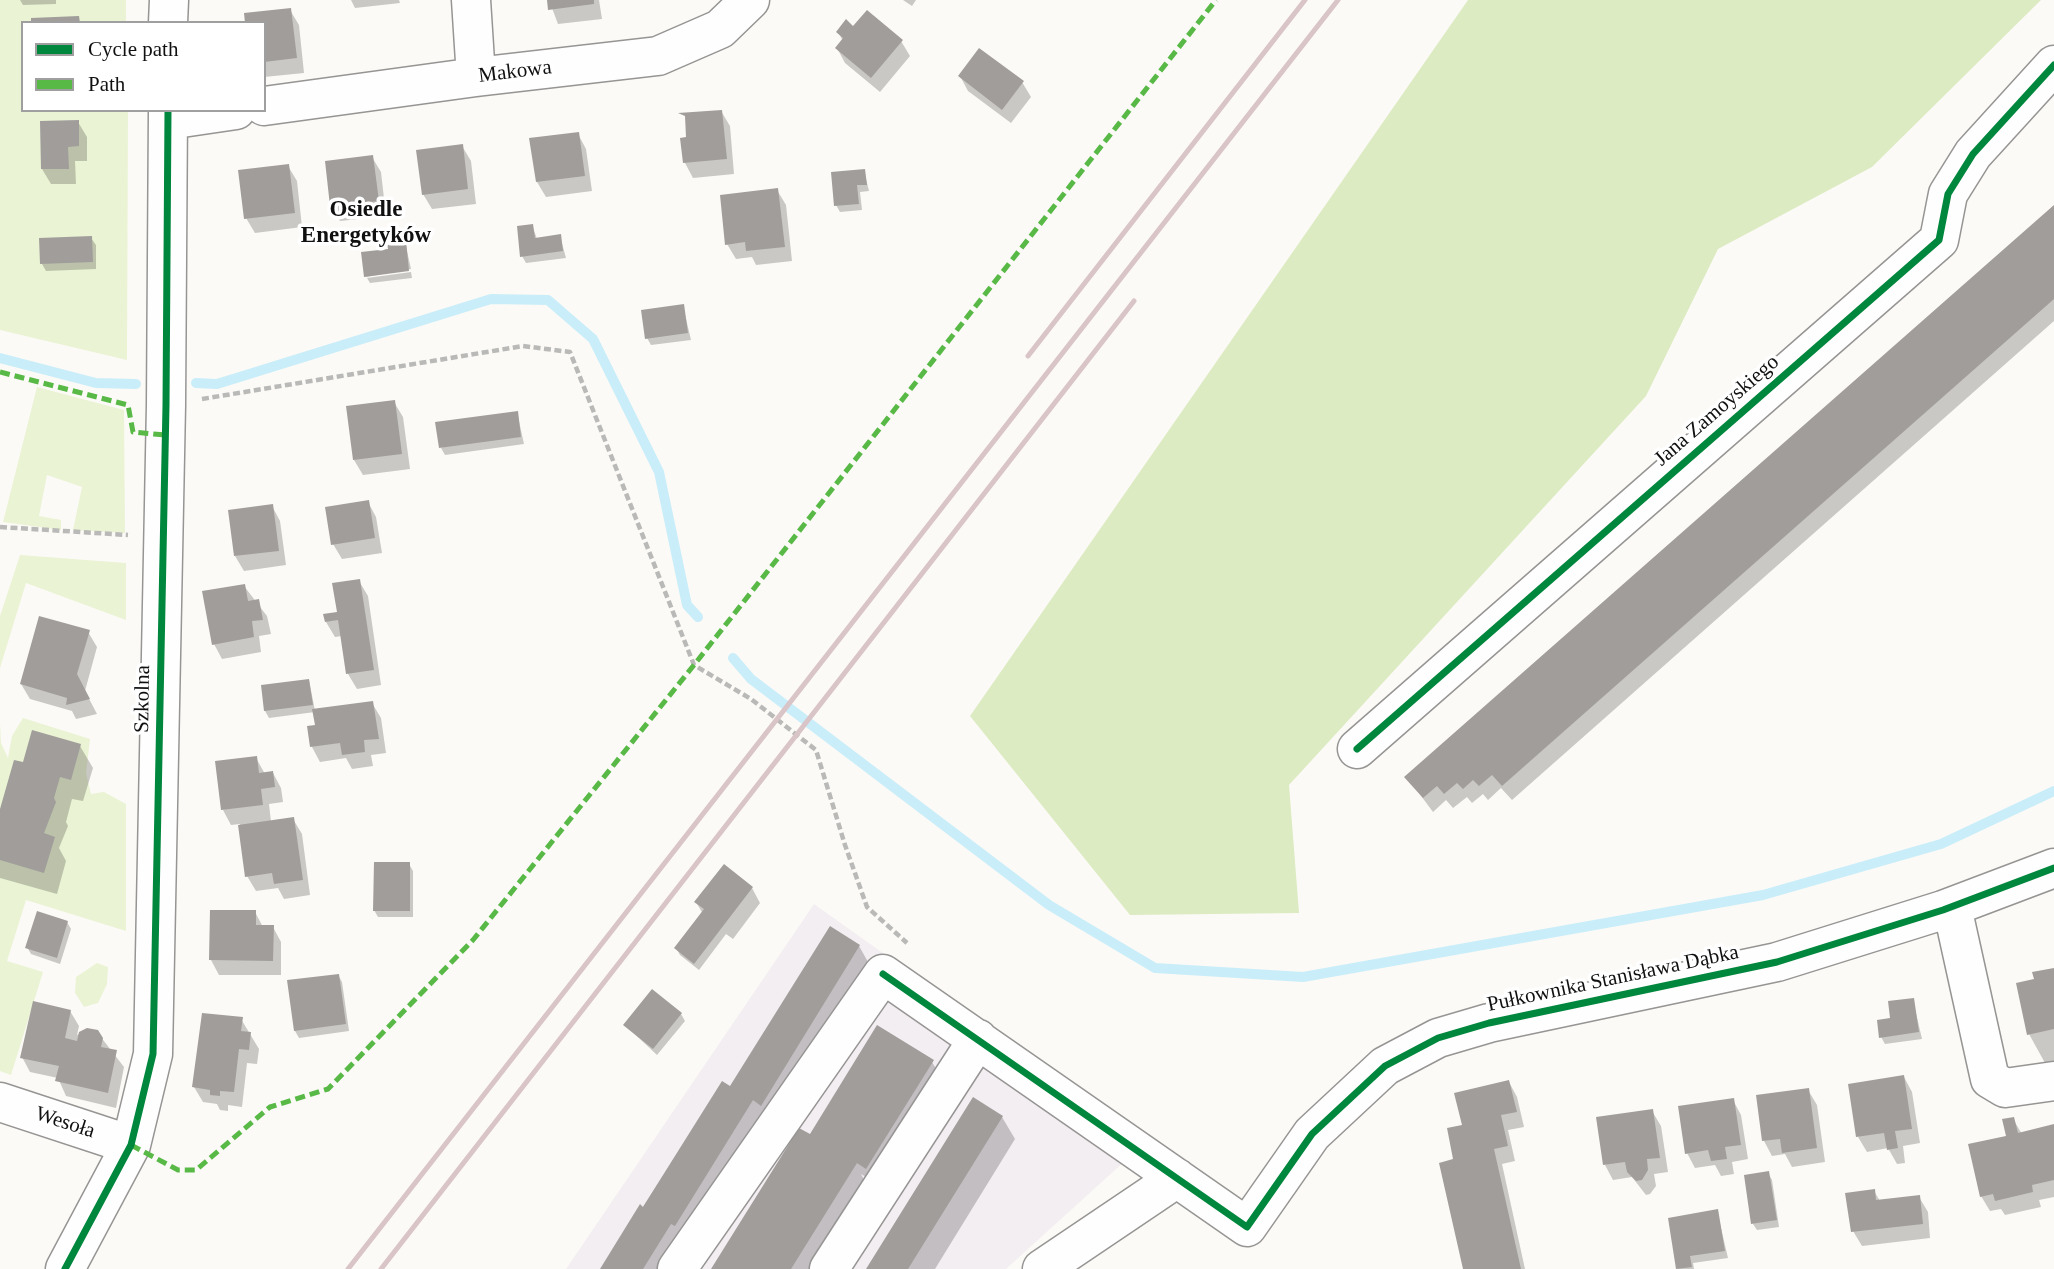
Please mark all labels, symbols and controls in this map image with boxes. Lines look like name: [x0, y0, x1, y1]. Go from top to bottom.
legend: [21, 21, 266, 112]
text: Cycle path: [88, 37, 178, 61]
street label: Makowa: [477, 55, 553, 89]
text: Path: [88, 72, 125, 96]
district label: Osiedle Energetyków: [301, 196, 431, 250]
street label: Jana Zamoyskiego: [1650, 350, 1784, 472]
street label: Szkolna: [130, 665, 156, 733]
street label: Pułkownika Stanisława Dąbka: [1485, 940, 1741, 1018]
street label: Wesoła: [32, 1102, 98, 1144]

